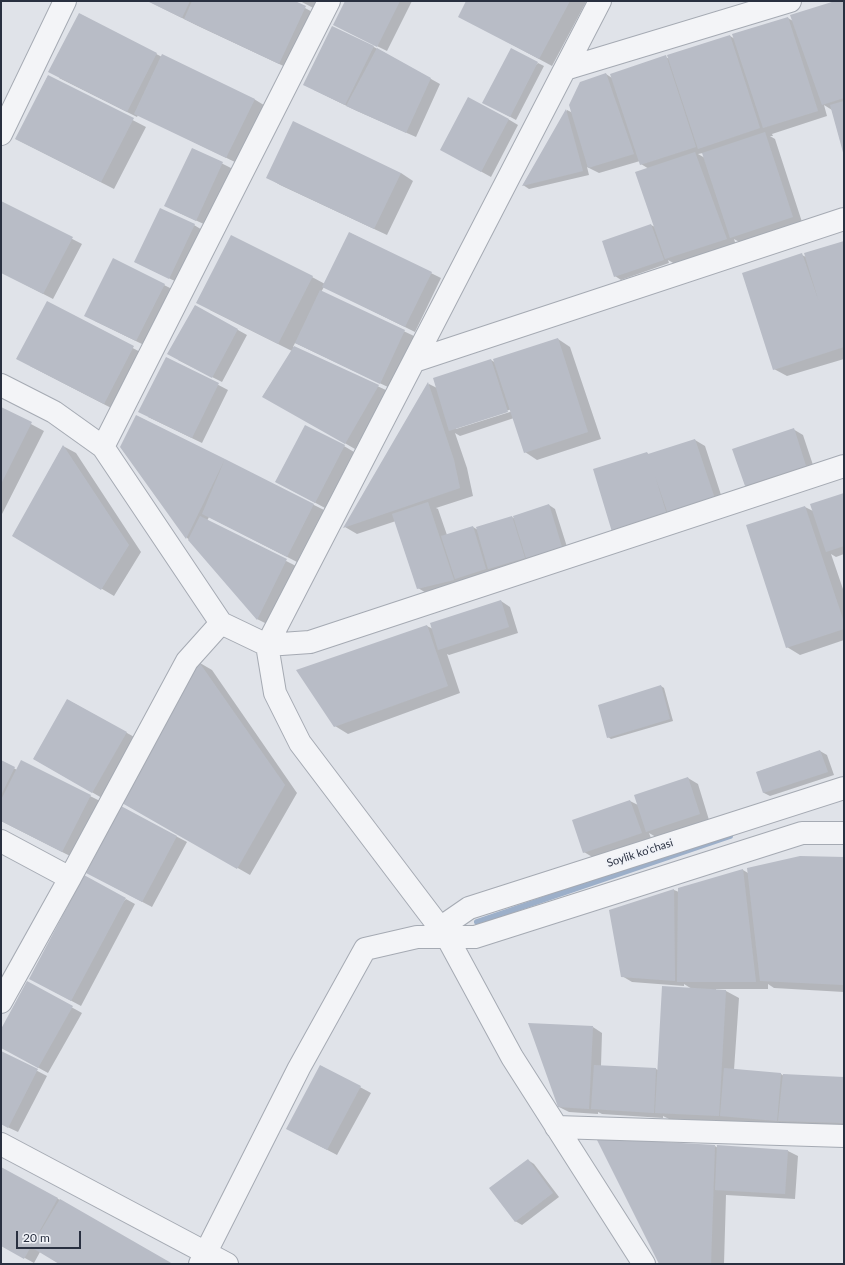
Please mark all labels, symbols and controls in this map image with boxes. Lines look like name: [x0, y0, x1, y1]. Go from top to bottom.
street label: Soylik ko'chasi: [605, 836, 675, 870]
scale bar: [18, 1223, 83, 1249]
text: 20 m: [23, 1230, 50, 1245]

